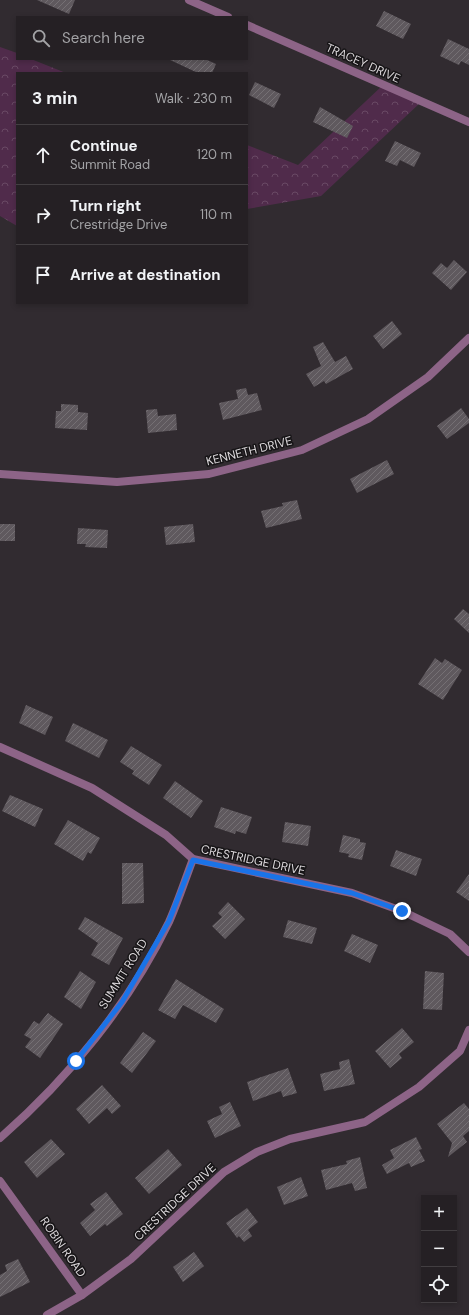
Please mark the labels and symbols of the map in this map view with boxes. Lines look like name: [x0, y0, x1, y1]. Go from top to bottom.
street label: TRACEY DRIVE: [323, 39, 403, 87]
street label: KENNETH DRIVE: [204, 433, 294, 469]
street label: CRESTRIDGE DRIVE: [199, 841, 307, 879]
route end: [393, 902, 411, 920]
street label: SUMMIT ROAD: [95, 936, 151, 1012]
route start: [67, 1052, 85, 1070]
street label: CRESTRIDGE DRIVE: [131, 1160, 219, 1244]
street label: ROBIN ROAD: [36, 1214, 90, 1280]

